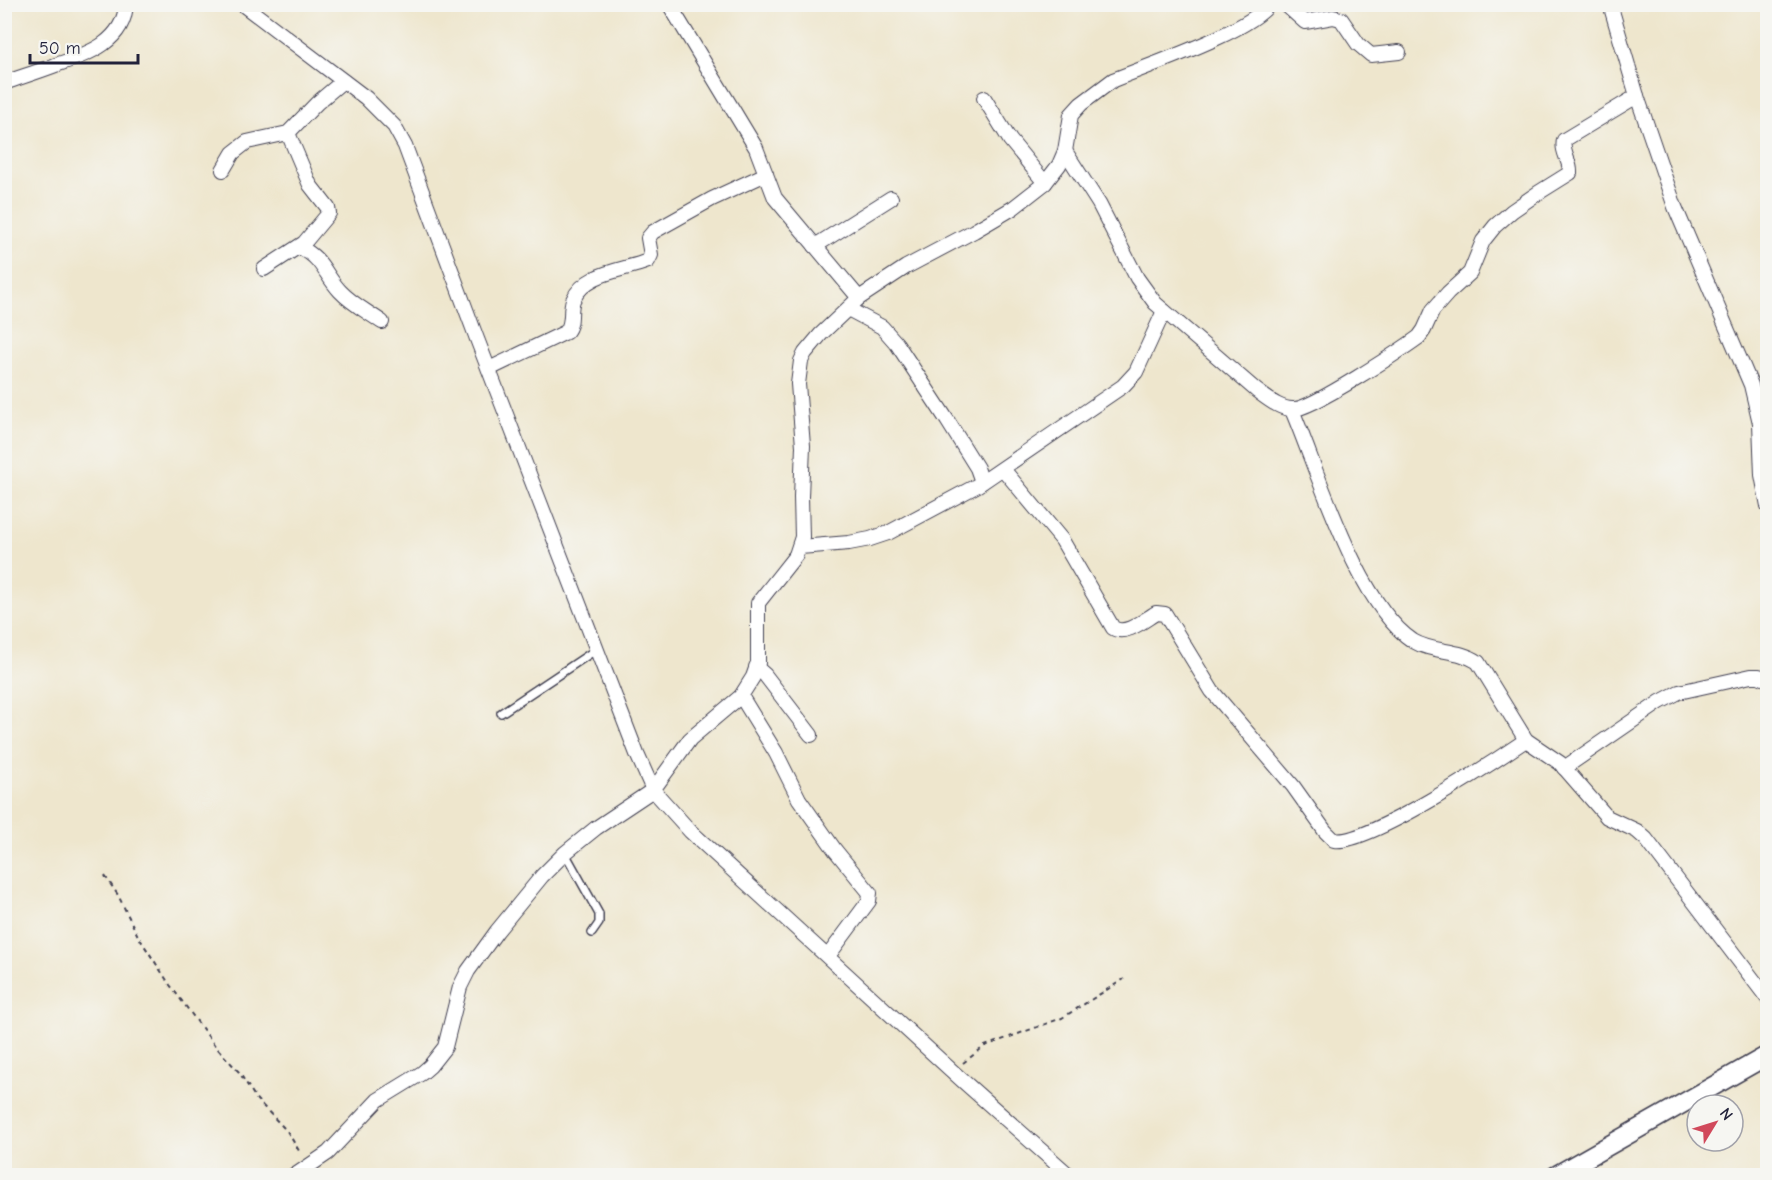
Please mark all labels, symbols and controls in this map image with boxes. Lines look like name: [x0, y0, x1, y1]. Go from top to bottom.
scale bar: [30, 27, 138, 65]
text: 50 m: [39, 38, 81, 59]
north arrow: [1685, 1093, 1745, 1153]
text: N: [1716, 1105, 1736, 1124]

